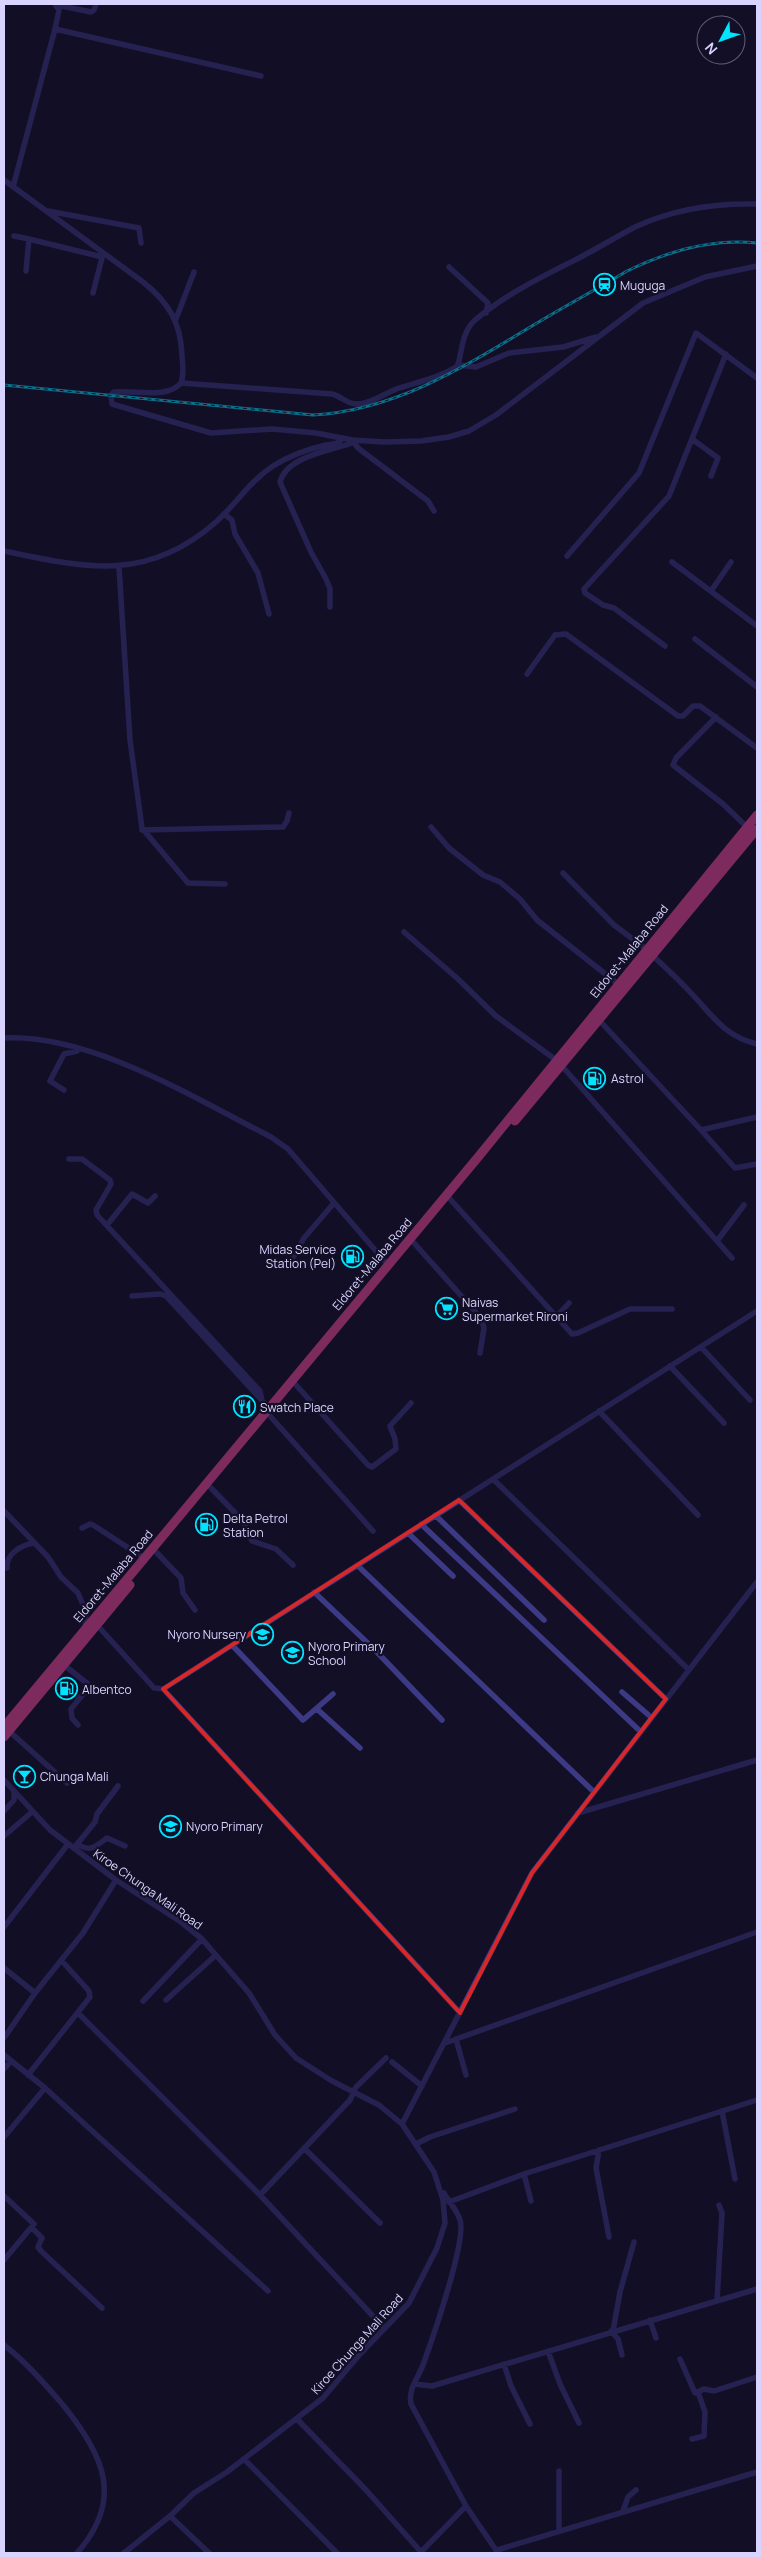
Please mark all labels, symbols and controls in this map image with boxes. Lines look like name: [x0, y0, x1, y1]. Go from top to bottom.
north arrow: [696, 15, 746, 65]
text: N: [700, 39, 721, 59]
station icon: Muguga: [592, 273, 616, 297]
place label: Muguga: [620, 277, 665, 294]
street label: Eldoret-Malaba Road: [586, 901, 672, 1001]
fuel station icon: Astrol: [583, 1066, 607, 1090]
place label: Astrol: [611, 1070, 644, 1087]
street label: Eldoret-Malaba Road: [328, 1214, 416, 1314]
place label: Midas Service Station (Pel): [260, 1241, 336, 1272]
fuel station icon: Midas Service Station (Pel): [340, 1244, 364, 1268]
place label: Naivas Supermarket Rironi: [462, 1294, 568, 1325]
supermarket icon: Naivas Supermarket Rironi: [434, 1297, 458, 1321]
restaurant icon: Swatch Place: [232, 1395, 256, 1419]
place label: Swatch Place: [260, 1399, 334, 1416]
place label: Delta Petrol Station: [223, 1510, 288, 1541]
fuel station icon: Delta Petrol Station: [195, 1513, 219, 1537]
street label: Eldoret-Malaba Road: [69, 1526, 157, 1626]
school or university icon: Nyoro Nursery: [250, 1622, 274, 1646]
place label: Nyoro Nursery: [168, 1626, 247, 1643]
place label: Nyoro Primary School: [308, 1638, 386, 1669]
school or university icon: Nyoro Primary School: [280, 1641, 304, 1665]
fuel station icon: Albentco: [54, 1677, 78, 1701]
place label: Albentco: [82, 1681, 132, 1698]
bar icon: Chunga Mali: [12, 1764, 36, 1788]
place label: Chunga Mali: [40, 1768, 109, 1785]
school or university icon: Nyoro Primary: [158, 1814, 182, 1838]
place label: Nyoro Primary: [186, 1818, 264, 1835]
street label: Kiroe Chunga Mali Road: [90, 1845, 206, 1933]
street label: Kiroe Chunga Mali Road: [307, 2290, 407, 2398]

